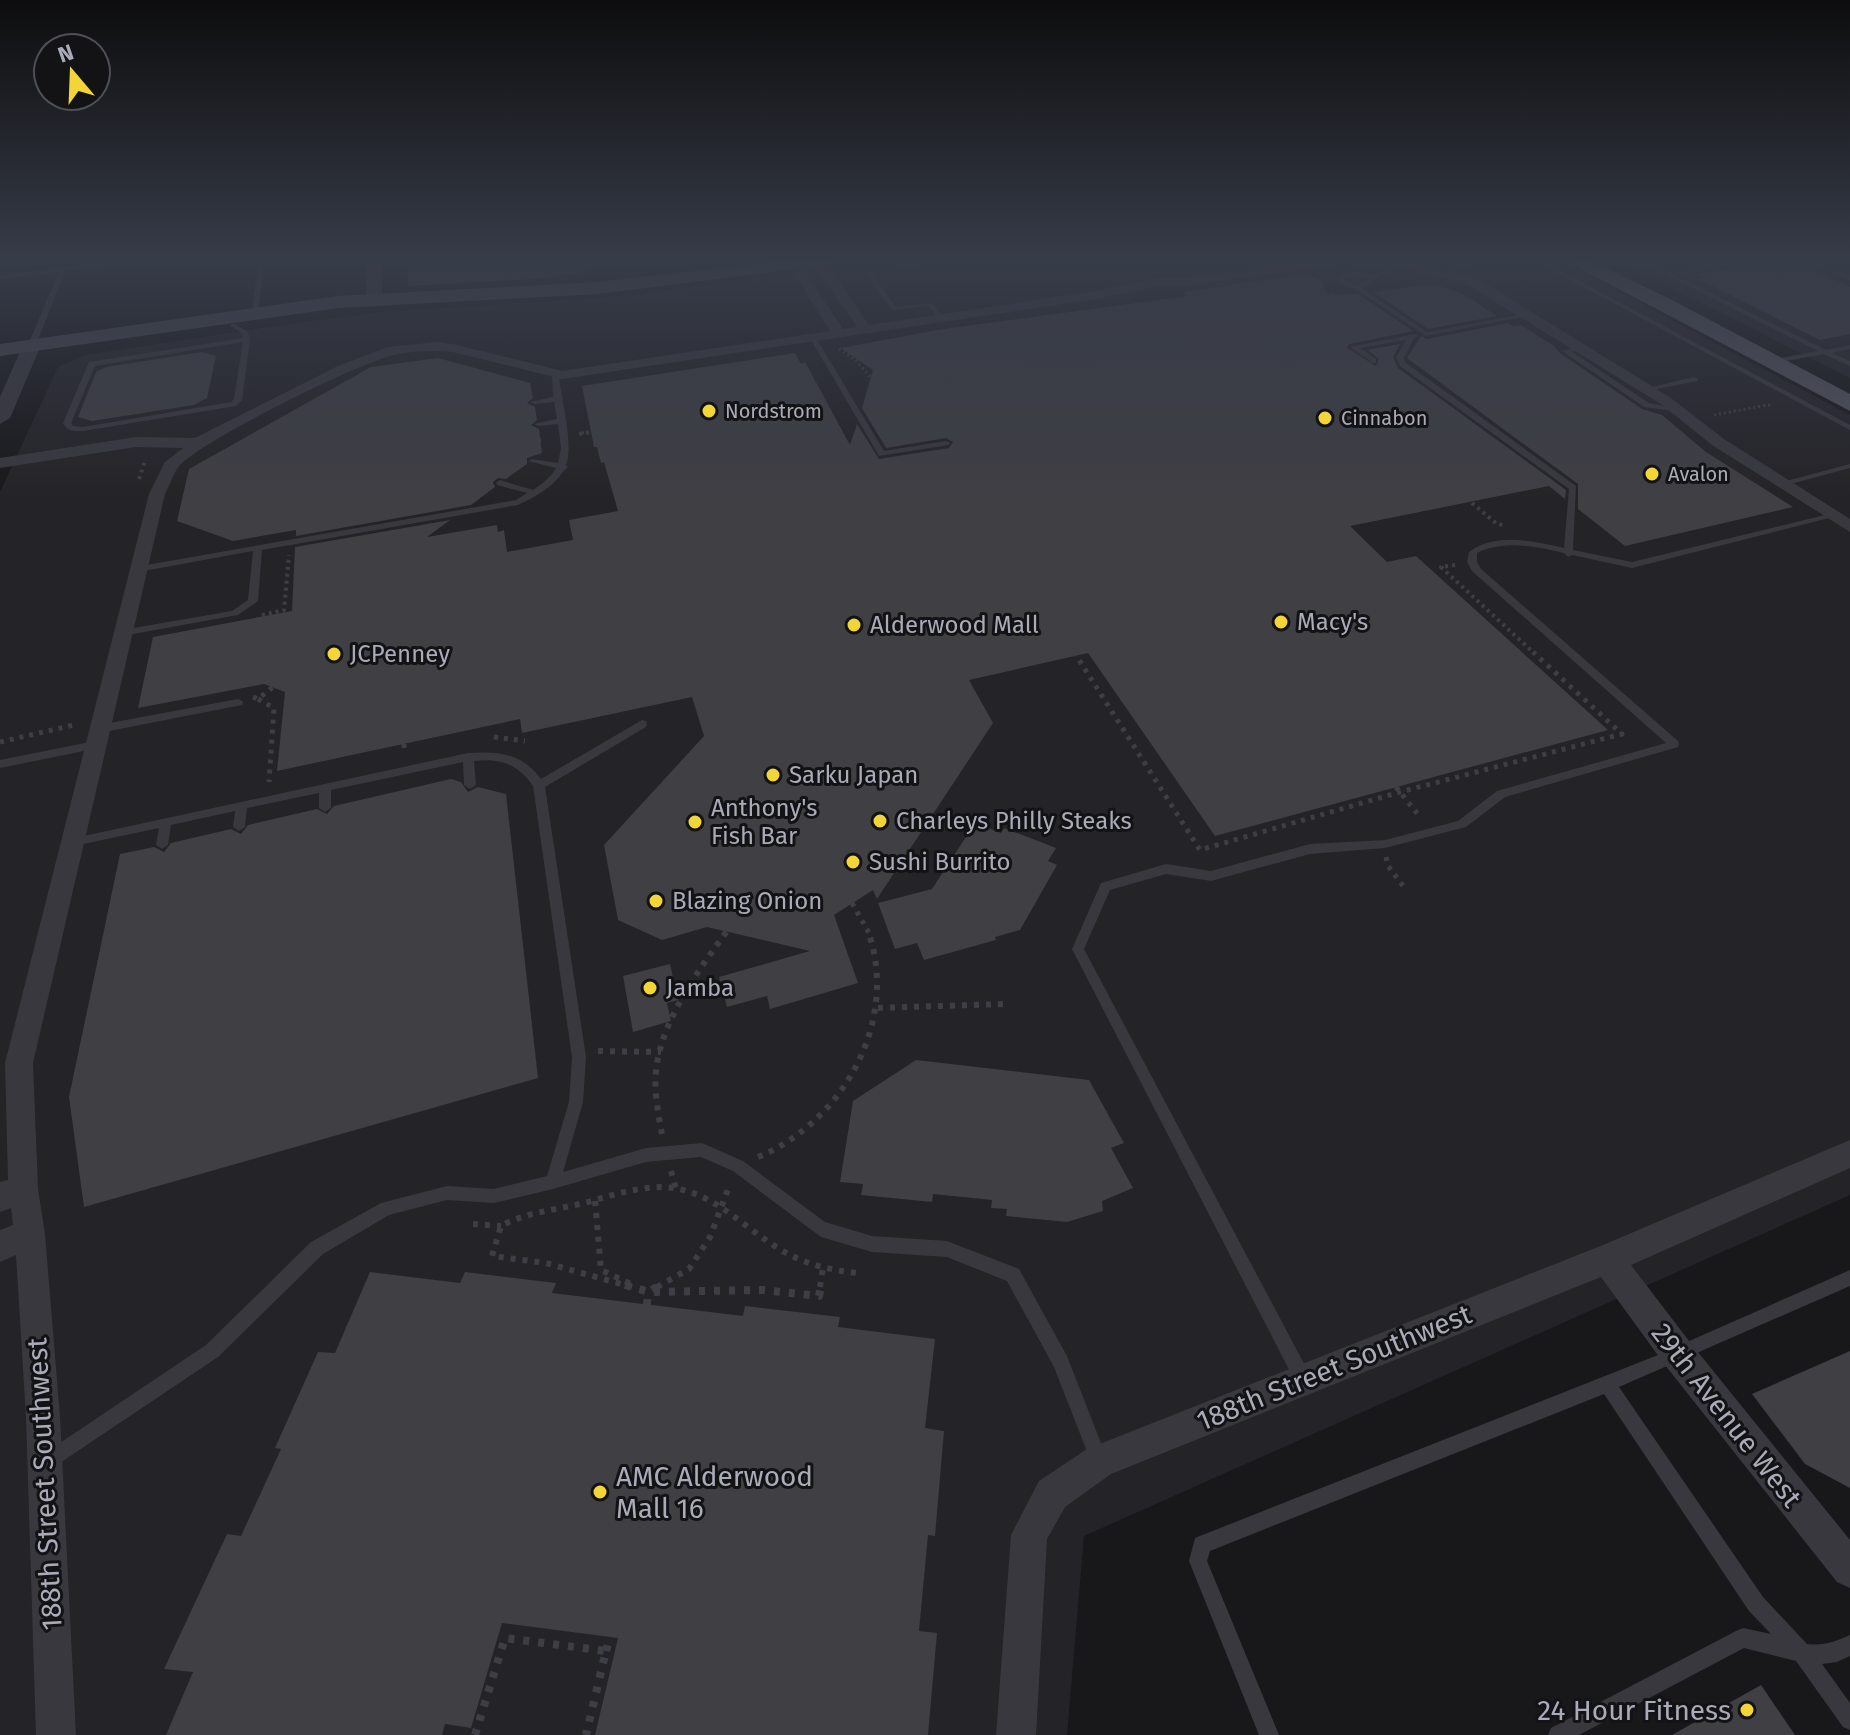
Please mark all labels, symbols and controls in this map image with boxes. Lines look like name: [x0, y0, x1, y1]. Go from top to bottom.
north arrow: [32, 32, 112, 112]
text: N: [54, 38, 77, 69]
place label: Nordstrom: [725, 399, 822, 423]
marker: Nordstrom: [700, 402, 718, 420]
place label: Cinnabon: [1341, 406, 1427, 430]
marker: Cinnabon: [1316, 409, 1334, 427]
place label: Avalon: [1668, 462, 1729, 486]
marker: Avalon: [1643, 465, 1661, 483]
place label: Macy's: [1297, 608, 1368, 636]
place label: Alderwood Mall: [870, 611, 1039, 639]
marker: Macy's: [1272, 613, 1290, 631]
marker: Alderwood Mall: [845, 616, 863, 634]
place label: JCPenney: [350, 640, 450, 668]
marker: JCPenney: [325, 645, 343, 663]
place label: Sarku Japan: [789, 761, 918, 789]
marker: Sarku Japan: [764, 766, 782, 784]
place label: Anthony's Fish Bar: [711, 794, 818, 850]
place label: Charleys Philly Steaks: [896, 807, 1132, 835]
marker: Charleys Philly Steaks: [871, 812, 889, 830]
marker: Anthony's Fish Bar: [686, 813, 704, 831]
place label: Sushi Burrito: [869, 848, 1011, 876]
marker: Sushi Burrito: [844, 853, 862, 871]
place label: Blazing Onion: [672, 887, 822, 915]
marker: Blazing Onion: [647, 892, 665, 910]
place label: Jamba: [666, 974, 734, 1002]
marker: Jamba: [641, 979, 659, 997]
street label: 188th Street Southwest: [1192, 1297, 1477, 1438]
street label: 29th Avenue West: [1645, 1317, 1809, 1514]
street label: 188th Street Southwest: [20, 1336, 69, 1631]
place label: AMC Alderwood Mall 16: [616, 1460, 813, 1525]
marker: AMC Alderwood Mall 16: [591, 1483, 609, 1501]
place label: 24 Hour Fitness: [1537, 1694, 1731, 1727]
marker: 24 Hour Fitness: [1738, 1701, 1756, 1719]

